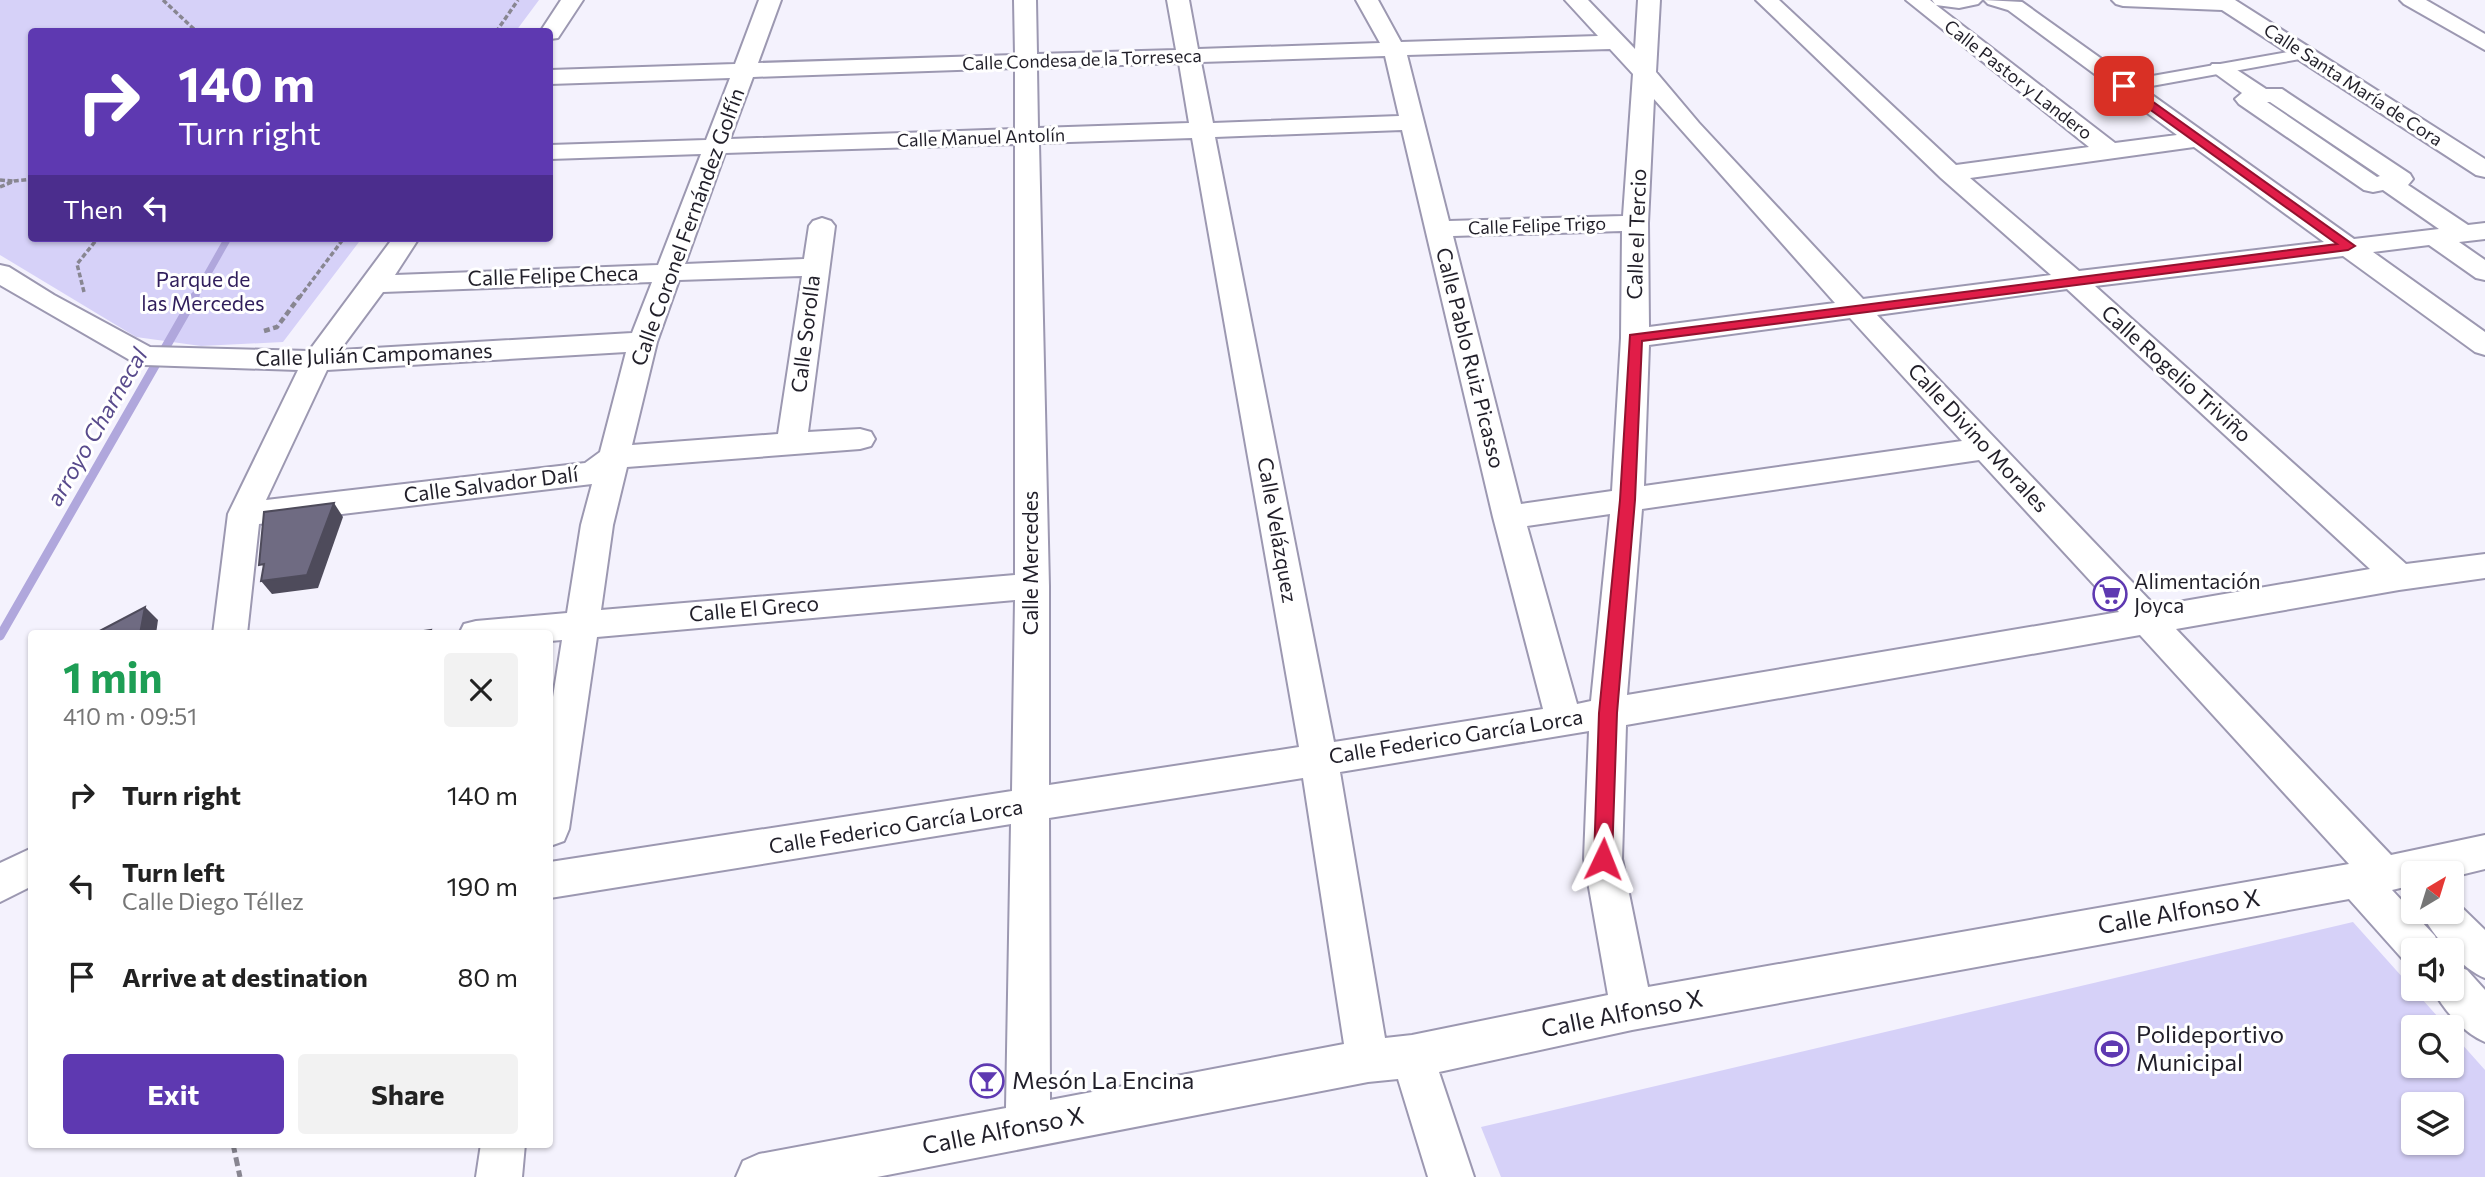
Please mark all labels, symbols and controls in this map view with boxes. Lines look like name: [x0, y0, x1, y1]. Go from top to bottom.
street label: Calle Pastor y Landero: [1940, 15, 2097, 144]
street label: Calle Santa María de Cora: [2260, 18, 2447, 150]
street label: Calle Condesa de la Torreseca: [962, 44, 1202, 74]
text: 140 m: [178, 52, 315, 112]
icon: right: [63, 56, 154, 147]
pin: [2094, 56, 2154, 116]
icon: arrive: [2105, 67, 2143, 105]
street label: Calle Coronel Fernández Golfín: [625, 84, 749, 369]
text: Turn right: [178, 112, 321, 152]
street label: Calle Manuel Antolín: [896, 123, 1066, 151]
street label: Calle el Tercio: [1621, 168, 1650, 300]
icon: left: [137, 189, 175, 227]
text: Then: [63, 193, 123, 224]
street label: Calle Felipe Trigo: [1468, 212, 1606, 238]
street label: Calle Pablo Ruiz Picasso: [1432, 245, 1511, 471]
street label: Calle Felipe Checa: [467, 259, 639, 290]
park label: Parque de las Mercedes: [141, 266, 265, 315]
street label: Calle Sorolla: [785, 274, 824, 394]
street label: Calle Rogelio Triviño: [2097, 299, 2257, 447]
street label: Calle Julián Campomanes: [255, 337, 493, 370]
water label: arroyo Charnecal: [40, 342, 153, 510]
street label: Calle Divino Morales: [1904, 357, 2055, 517]
street label: Calle Velázquez: [1253, 455, 1304, 604]
street label: Calle Salvador Dalí: [402, 460, 580, 507]
street label: Calle Mercedes: [1017, 491, 1042, 635]
place label: Alimentación Joyca: [2134, 568, 2261, 617]
supermarket icon: Alimentación Joyca: [2091, 575, 2129, 613]
street label: Calle El Greco: [688, 589, 820, 626]
text: 1 min: [63, 650, 163, 702]
button: close: [444, 653, 518, 727]
text: 410 m · 09:51: [63, 702, 197, 730]
street label: Calle Federico García Lorca: [1327, 703, 1585, 768]
icon: right: [63, 776, 101, 814]
text: Turn right: [122, 779, 241, 810]
text: 140 m: [447, 779, 518, 810]
street label: Calle Federico García Lorca: [767, 793, 1025, 858]
position arrow: [1566, 822, 1640, 896]
text: Turn left: [122, 856, 225, 887]
north arrow: [2401, 861, 2464, 924]
map controls: [2401, 861, 2464, 1155]
icon: left: [63, 867, 101, 905]
text: 190 m: [446, 870, 518, 901]
street label: Calle Alfonso X: [2095, 882, 2262, 939]
text: Calle Diego Téllez: [122, 887, 304, 915]
button: sound: [2401, 938, 2464, 1001]
icon: arrive: [63, 958, 101, 996]
text: Arrive at destination: [122, 961, 368, 992]
text: 80 m: [458, 961, 518, 992]
street label: Calle Alfonso X: [1538, 983, 1705, 1042]
button: search: [2401, 1015, 2464, 1078]
place label: Polideportivo Municipal: [2136, 1019, 2284, 1076]
sports icon: Polideportivo Municipal: [2093, 1030, 2131, 1068]
button: Exit: [63, 1054, 284, 1134]
button: Share: [298, 1054, 518, 1134]
bar icon: Mesón La Encina: [968, 1062, 1006, 1100]
place label: Mesón La Encina: [1012, 1065, 1194, 1094]
button: layers: [2401, 1092, 2464, 1155]
street label: Calle Alfonso X: [919, 1100, 1086, 1159]

